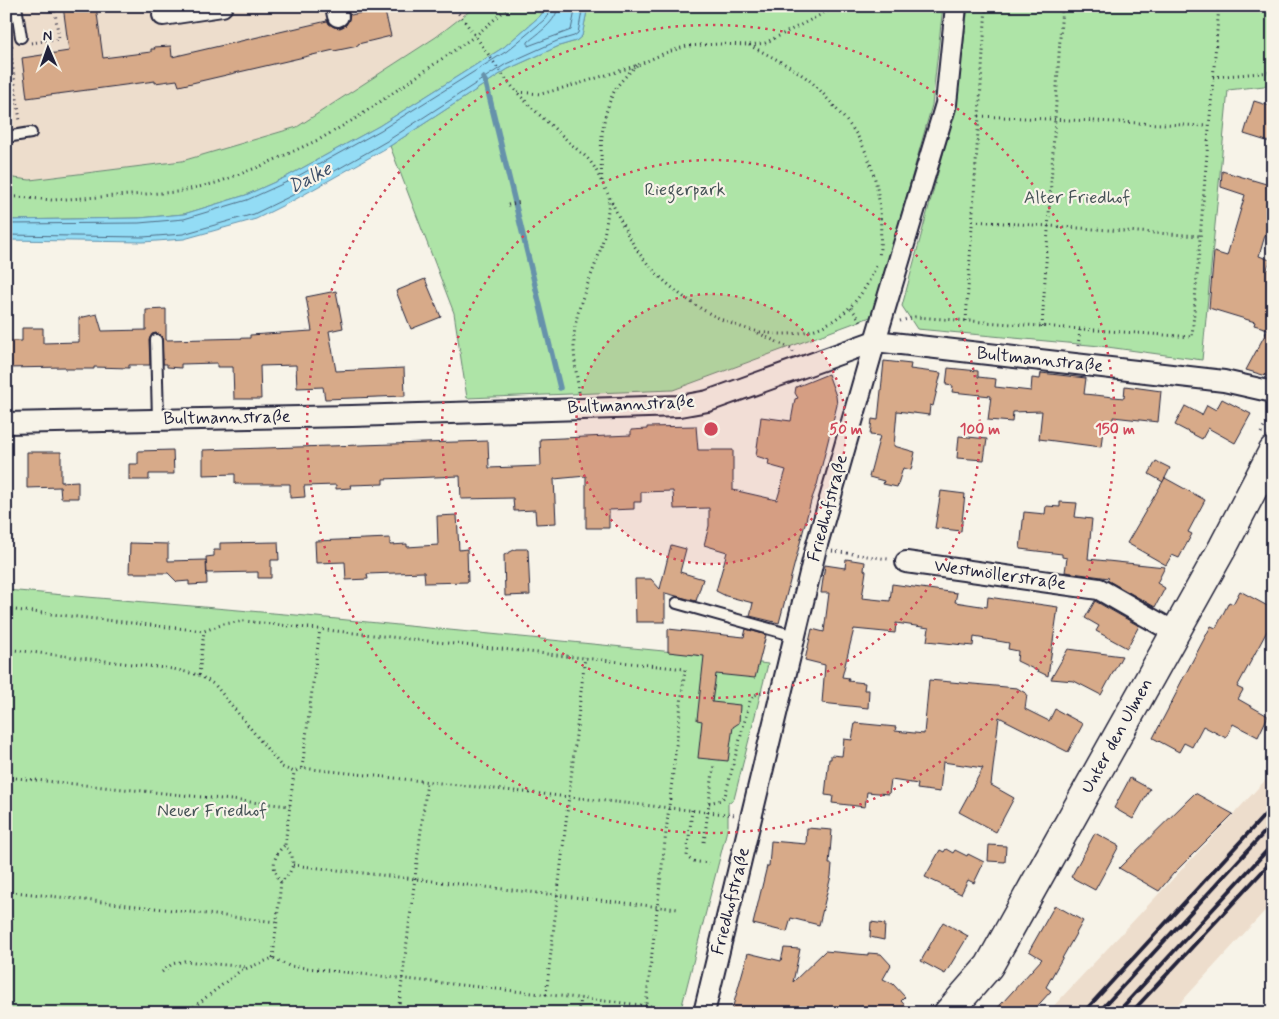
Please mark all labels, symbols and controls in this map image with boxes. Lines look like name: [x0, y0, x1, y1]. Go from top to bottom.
north arrow: [22, 22, 72, 72]
text: N: [43, 27, 53, 45]
water label: Dalke: [284, 156, 337, 199]
park label: Riegerpark: [645, 178, 726, 204]
park label: Alter Friedhof: [1024, 186, 1130, 210]
street label: Bultmannstraße: [976, 341, 1105, 379]
street label: Bultmannstraße: [567, 390, 695, 420]
street label: Bultmannstraße: [163, 405, 291, 431]
centre of rings: [702, 420, 720, 438]
text: 50 m: [829, 420, 863, 440]
text: 100 m: [960, 420, 1000, 440]
text: 150 m: [1095, 420, 1135, 440]
street label: Friedhofstraße: [802, 452, 854, 564]
street label: Westmöllerstraße: [932, 554, 1068, 596]
street label: Unter den Ulmen: [1075, 674, 1159, 798]
park label: Neuer Friedhof: [157, 799, 267, 823]
street label: Friedhofstraße: [706, 845, 756, 957]

